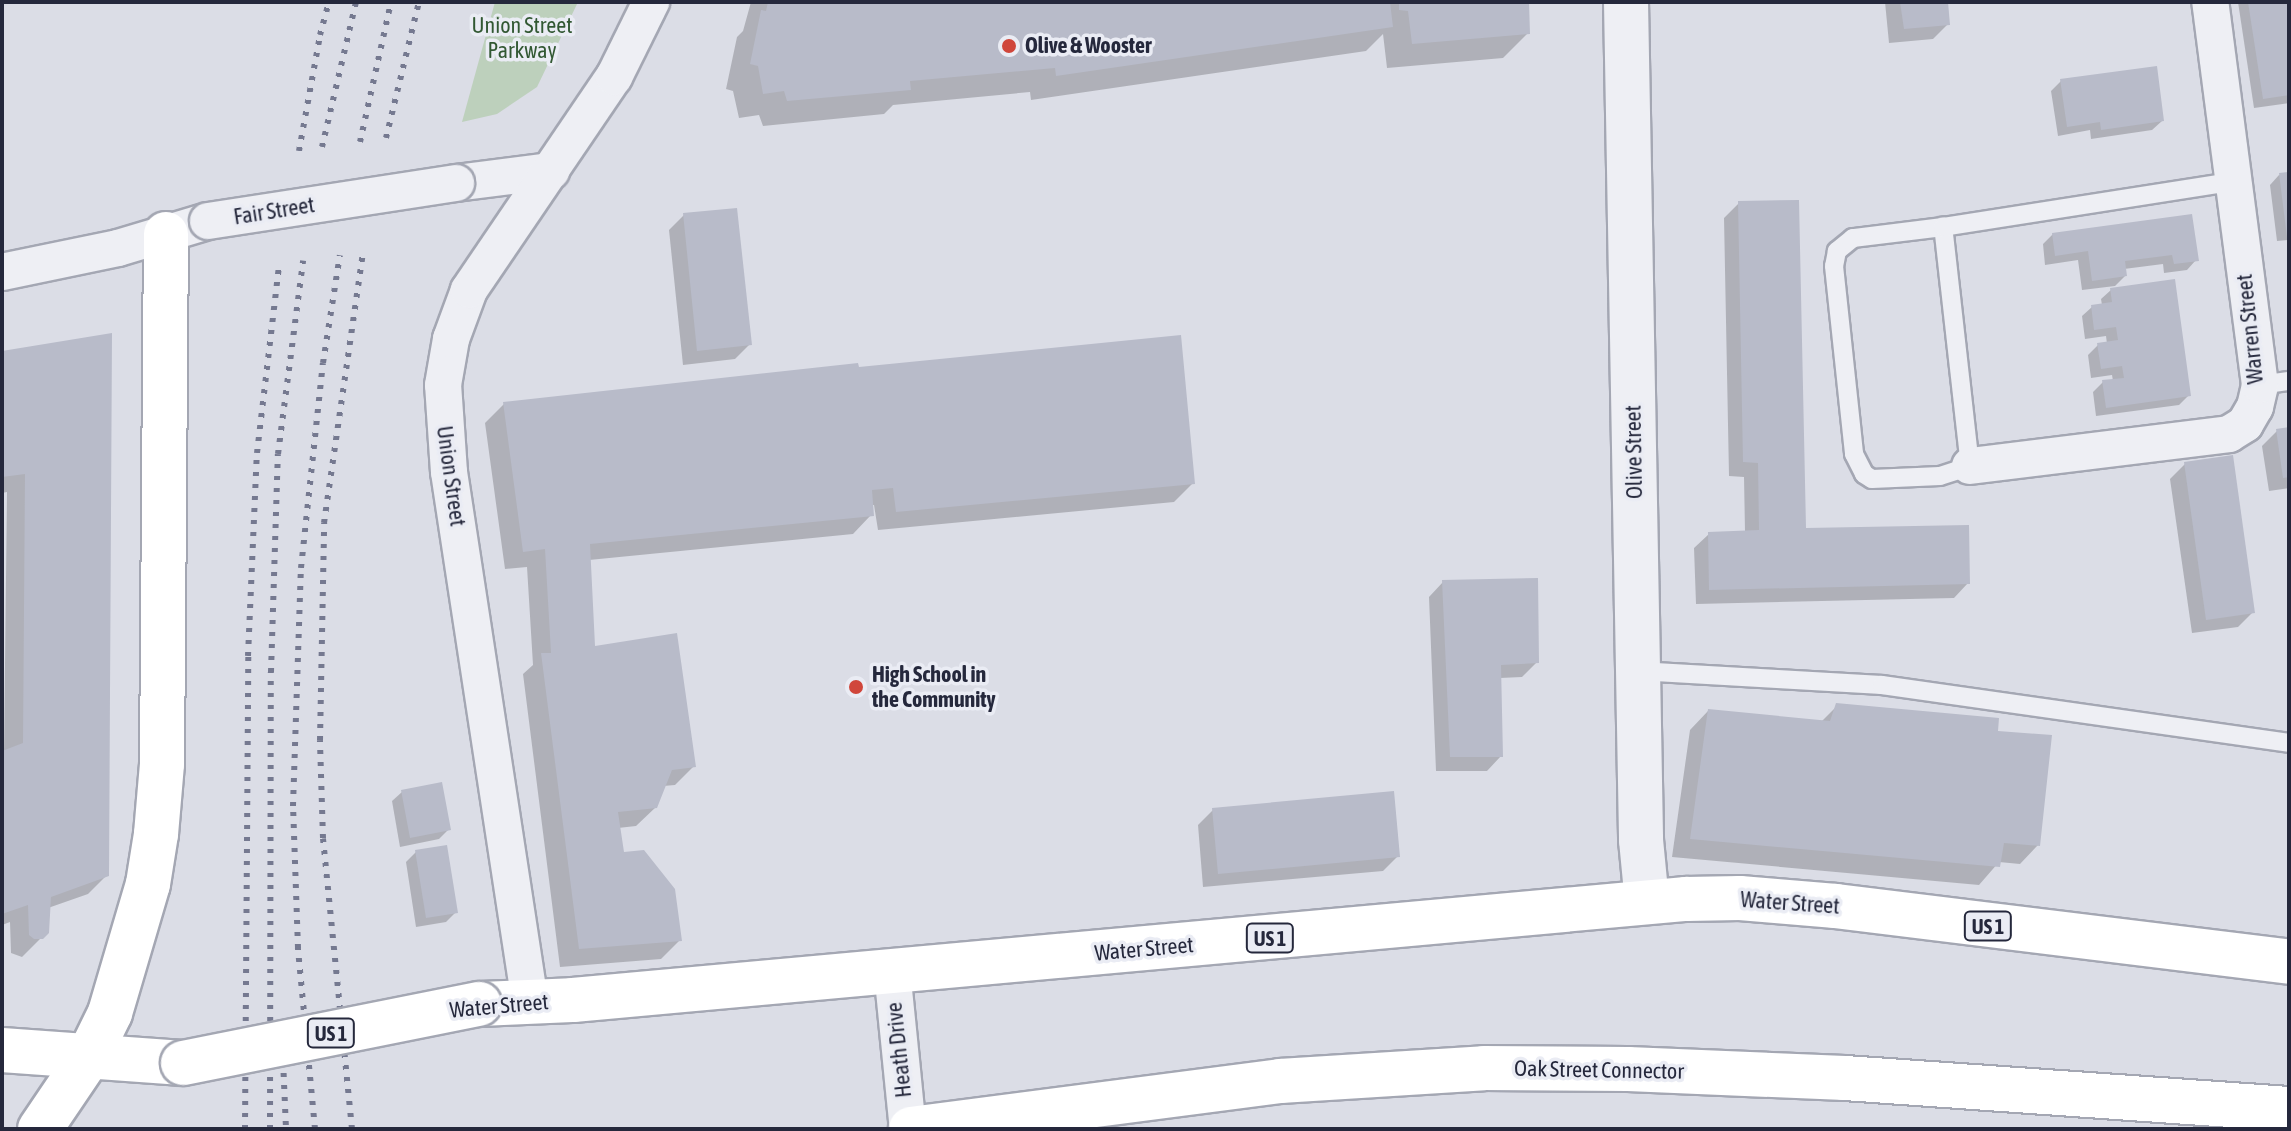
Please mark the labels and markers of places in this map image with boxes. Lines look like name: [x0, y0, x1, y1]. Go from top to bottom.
place label: Olive & Wooster: [1025, 33, 1151, 59]
marker: Olive & Wooster: [1000, 37, 1018, 55]
place label: High School in the Community: [872, 661, 996, 712]
marker: High School in the Community: [847, 678, 865, 696]

